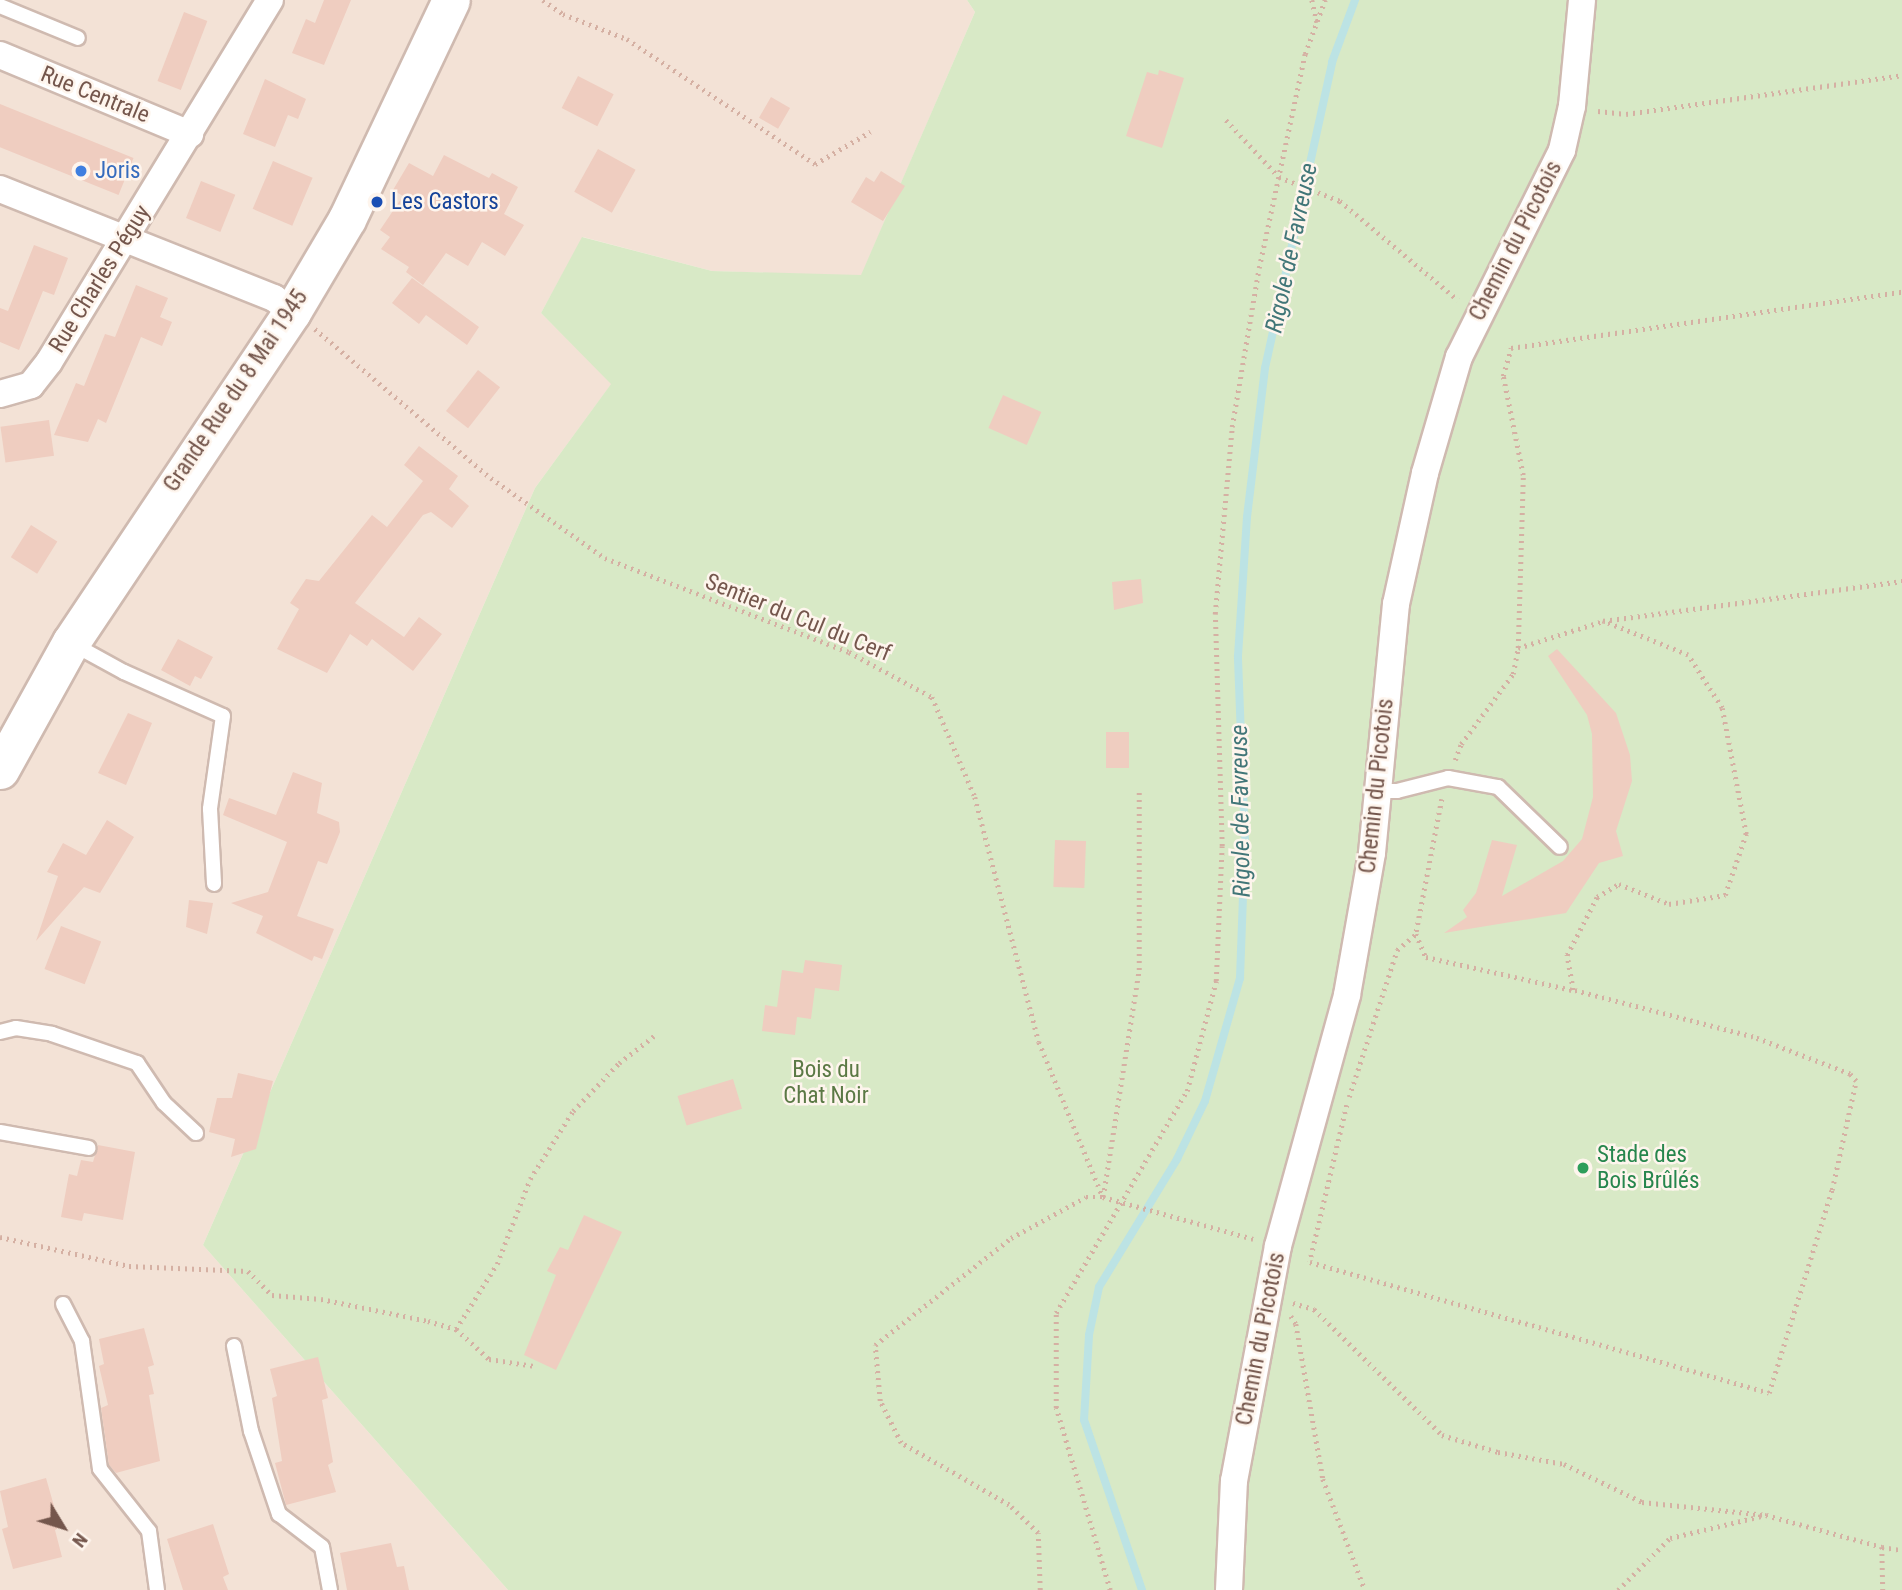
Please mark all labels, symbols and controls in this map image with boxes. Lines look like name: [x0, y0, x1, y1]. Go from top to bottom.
street label: Rue Centrale: [37, 61, 153, 129]
street label: Chemin du Picotois: [1464, 156, 1568, 326]
place label: Joris: [95, 157, 140, 185]
water label: Rigole de Favreuse: [1260, 160, 1324, 336]
marker: Joris: [73, 163, 89, 179]
place label: Les Castors: [391, 188, 499, 216]
marker: Les Castors: [369, 194, 385, 210]
street label: Rue Charles Péguy: [44, 200, 156, 358]
street label: Grande Rue du 8 Mai 1945: [158, 285, 314, 497]
street label: Sentier du Cul du Cerf: [701, 568, 895, 668]
street label: Chemin du Picotois: [1354, 697, 1400, 875]
water label: Rigole de Favreuse: [1225, 724, 1257, 898]
park label: Bois du Chat Noir: [783, 1056, 869, 1110]
place label: Stade des Bois Brûlés: [1597, 1141, 1699, 1195]
marker: Stade des Bois Brûlés: [1575, 1160, 1591, 1176]
street label: Chemin du Picotois: [1231, 1250, 1291, 1428]
north arrow: [28, 1492, 98, 1562]
text: N: [67, 1529, 93, 1552]

